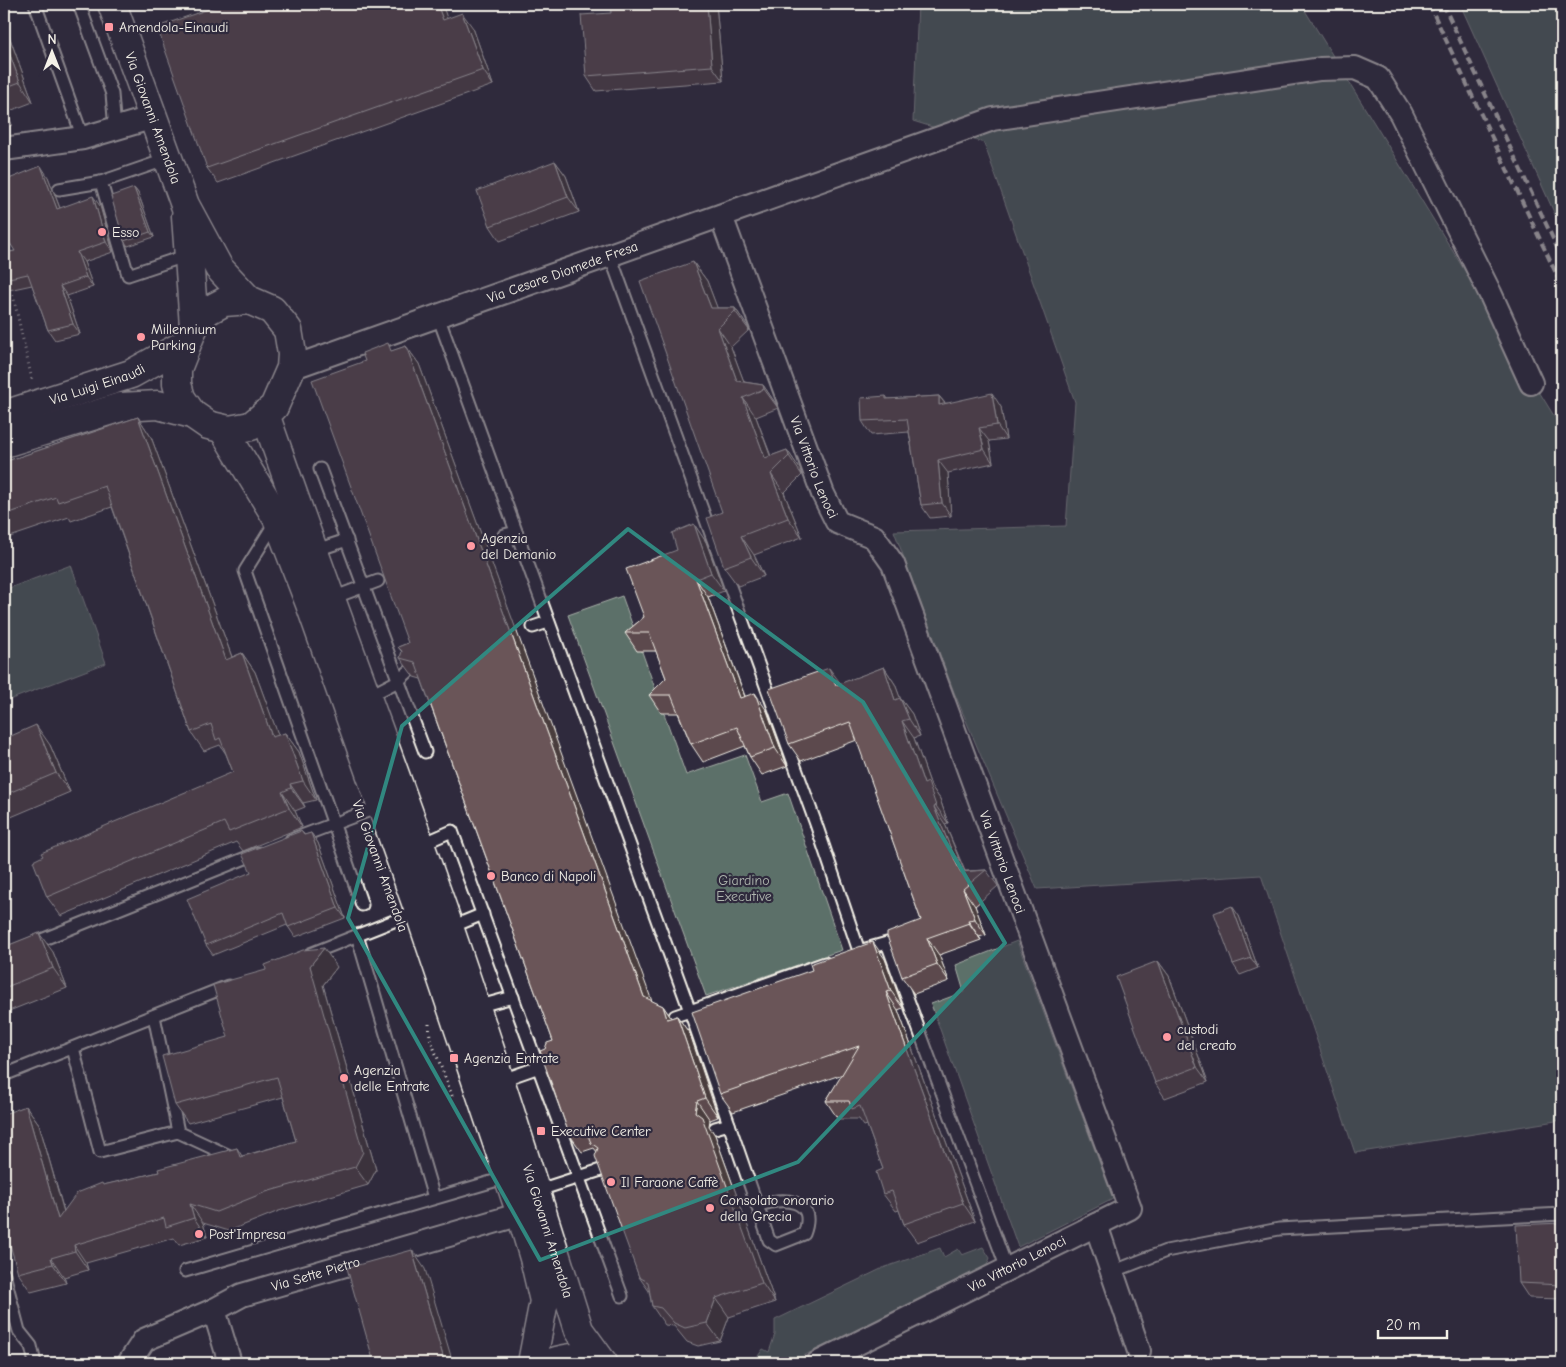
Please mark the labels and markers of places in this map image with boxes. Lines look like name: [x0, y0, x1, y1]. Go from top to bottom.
place label: Amendola-Einaudi: [119, 19, 229, 36]
marker: Amendola-Einaudi: [103, 21, 115, 33]
place label: Esso: [112, 224, 139, 241]
marker: Esso: [96, 226, 108, 238]
place label: Millennium Parking: [151, 321, 216, 354]
marker: Millennium Parking: [135, 331, 147, 343]
place label: Agenzia del Demanio: [481, 530, 556, 563]
marker: Agenzia del Demanio: [465, 540, 477, 552]
place label: Banco di Napoli: [501, 868, 596, 885]
marker: Banco di Napoli: [485, 870, 497, 882]
place label: custodi del creato: [1177, 1021, 1236, 1054]
marker: custodi del creato: [1161, 1031, 1173, 1043]
place label: Agenzia Entrate: [464, 1050, 559, 1067]
marker: Agenzia Entrate: [448, 1052, 460, 1064]
place label: Agenzia delle Entrate: [354, 1062, 430, 1095]
marker: Agenzia delle Entrate: [338, 1072, 350, 1084]
place label: Executive Center: [551, 1123, 651, 1140]
marker: Executive Center: [535, 1125, 547, 1137]
place label: Il Faraone Caffè: [621, 1174, 718, 1191]
marker: Il Faraone Caffè: [605, 1176, 617, 1188]
place label: Consolato onorario della Grecia: [720, 1192, 834, 1225]
marker: Consolato onorario della Grecia: [704, 1202, 716, 1214]
place label: Post'Impresa: [209, 1226, 286, 1243]
marker: Post'Impresa: [193, 1228, 205, 1240]

